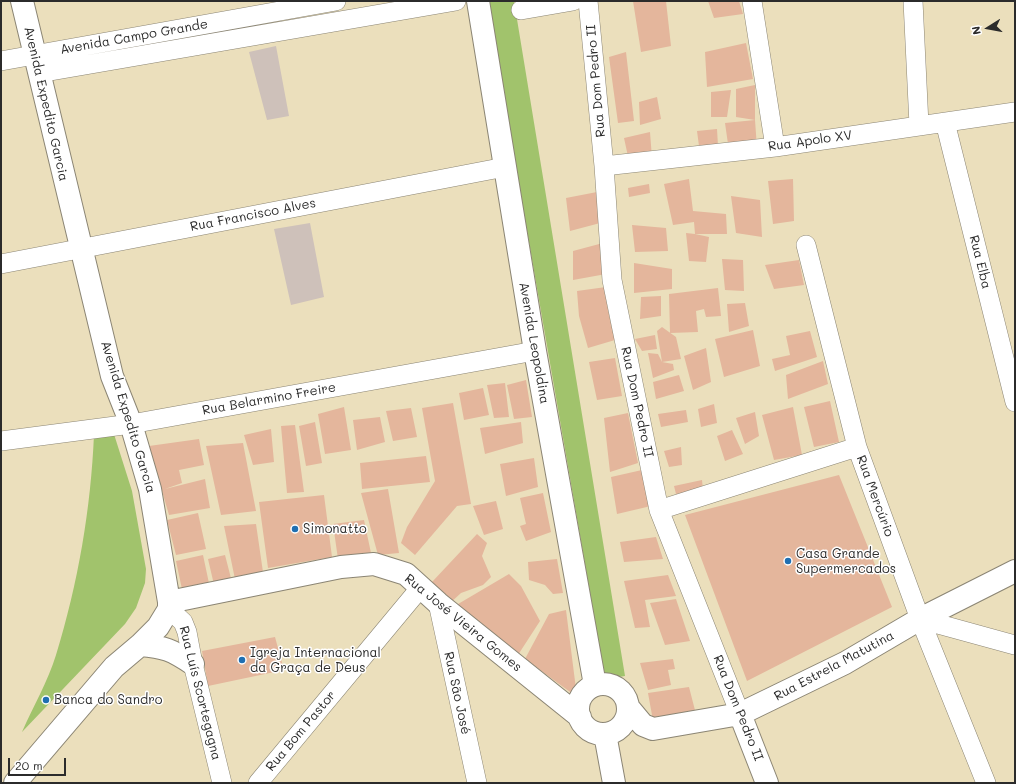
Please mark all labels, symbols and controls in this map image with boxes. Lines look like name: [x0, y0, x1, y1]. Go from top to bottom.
north arrow: [968, 8, 1008, 48]
street label: Avenida Campo Grande: [59, 16, 209, 58]
street label: Rua Dom Pedro II: [583, 24, 609, 138]
street label: Avenida Expedito Garcia: [21, 25, 71, 183]
text: N: [968, 25, 984, 36]
street label: Rua Apolo XV: [767, 127, 853, 155]
street label: Rua Francisco Alves: [189, 195, 317, 235]
street label: Rua Elba: [966, 234, 994, 290]
street label: Avenida Leopoldina: [516, 281, 552, 405]
street label: Avenida Expedito Garcia: [97, 339, 159, 495]
street label: Rua Dom Pedro II: [618, 345, 656, 459]
street label: Rua Belarmino Freire: [201, 380, 337, 418]
street label: Rua Mercúrio: [853, 453, 897, 539]
place label: Simonatto: [303, 521, 367, 537]
marker: Simonatto: [290, 524, 300, 534]
place label: Casa Grande Supermercados: [796, 546, 896, 577]
marker: Casa Grande Supermercados: [783, 556, 793, 566]
street label: Rua José Vieira Gomes: [401, 571, 525, 675]
street label: Rua Luís Scortegagna: [176, 624, 224, 762]
street label: Rua Estrela Matutina: [771, 628, 897, 704]
place label: Igreja Internacional da Graça de Deus: [250, 645, 381, 676]
street label: Rua São José: [441, 650, 473, 736]
street label: Rua Dom Pedro II: [710, 653, 766, 763]
marker: Igreja Internacional da Graça de Deus: [237, 655, 247, 665]
street label: Rua Bom Pastor: [263, 688, 339, 774]
place label: Banca do Sandro: [54, 692, 162, 708]
marker: Banca do Sandro: [41, 695, 51, 705]
scale bar: [10, 750, 68, 776]
text: 20 m: [15, 757, 43, 773]

